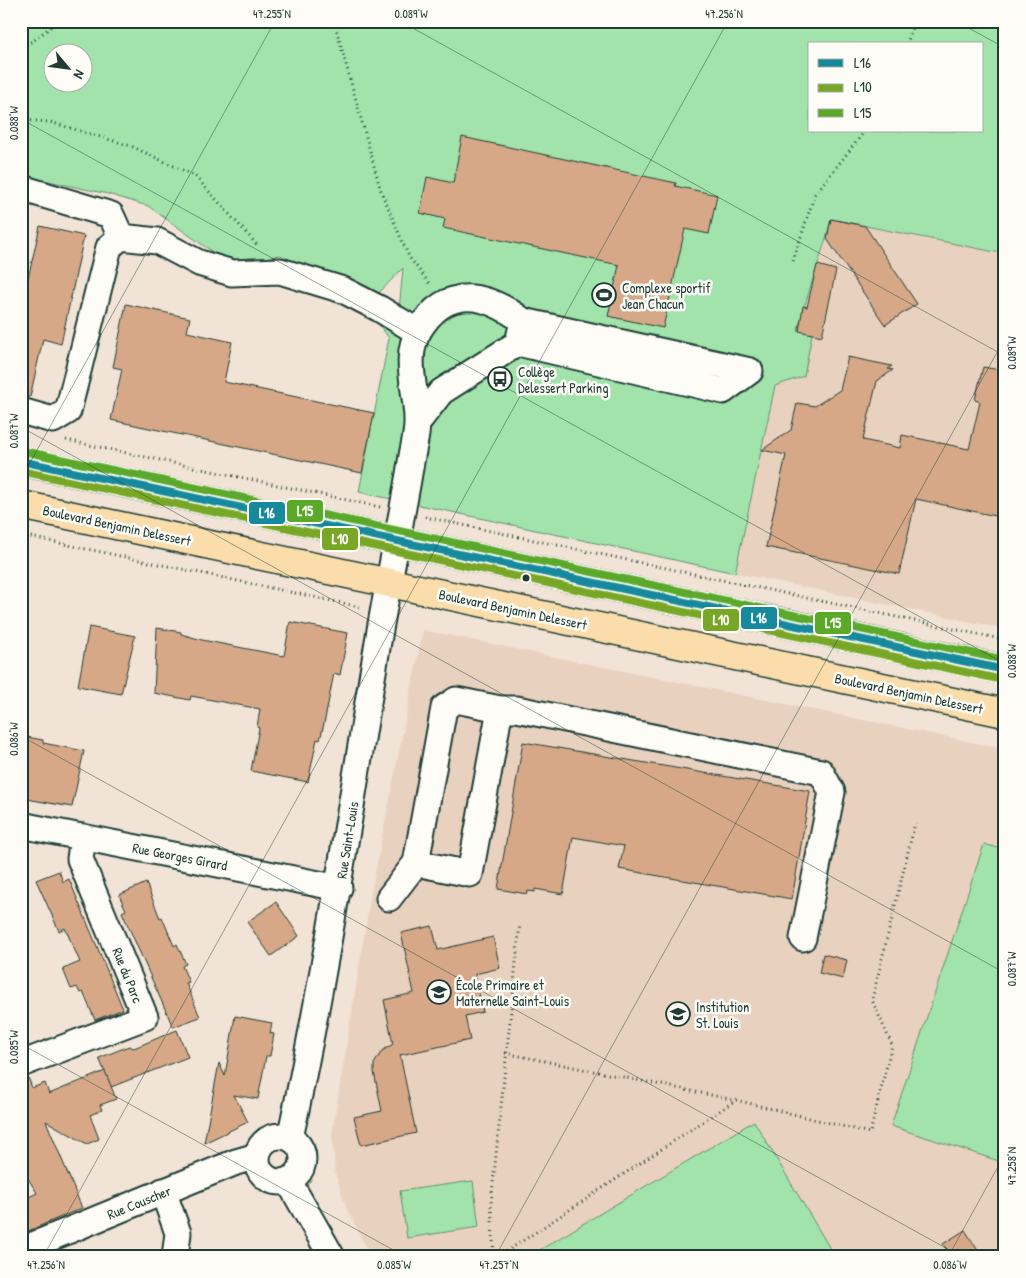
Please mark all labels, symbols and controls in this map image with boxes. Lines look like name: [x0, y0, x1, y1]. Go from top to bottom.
text: 47.255°N: [253, 5, 291, 22]
text: 0.089°W: [394, 5, 428, 22]
text: 47.256°N: [705, 5, 743, 22]
north arrow: [42, 42, 92, 92]
legend: [808, 42, 984, 132]
text: L16: [854, 52, 871, 73]
text: N: [69, 67, 90, 83]
text: L10: [854, 76, 872, 97]
text: L15: [854, 102, 872, 123]
text: 0.088°W: [5, 105, 22, 140]
place label: Complexe sportif Jean Chacun: [622, 278, 711, 313]
sports icon: Complexe sportif Jean Chacun: [591, 282, 617, 308]
text: 0.089°W: [1003, 336, 1020, 370]
place label: Collège Delessert Parking: [518, 362, 608, 398]
bus stop icon: Collège Delessert Parking: [487, 366, 513, 392]
text: 0.087°W: [5, 413, 22, 448]
line badge: L15: [286, 499, 324, 523]
street label: Boulevard Benjamin Delessert: [41, 500, 193, 551]
line badge: L16: [248, 501, 286, 525]
text: L15: [297, 501, 313, 520]
text: L16: [259, 503, 275, 522]
line badge: L10: [321, 527, 359, 551]
text: L10: [332, 529, 349, 548]
unlabelled marker: [521, 573, 531, 583]
street label: Boulevard Benjamin Delessert: [437, 584, 589, 635]
line badge: L16: [740, 606, 778, 630]
line badge: L10: [702, 608, 740, 632]
text: L16: [751, 608, 767, 627]
text: L10: [713, 610, 730, 629]
line badge: L15: [814, 611, 852, 635]
text: L15: [825, 613, 841, 632]
text: 0.088°W: [1003, 643, 1020, 678]
street label: Boulevard Benjamin Delessert: [833, 668, 985, 719]
text: 0.086°W: [5, 722, 22, 756]
street label: Rue Saint-Louis: [332, 800, 362, 880]
street label: Rue Georges Girard: [131, 838, 229, 876]
street label: Rue du Parc: [108, 945, 148, 1006]
text: 0.087°W: [1003, 951, 1020, 986]
place label: École Primaire et Maternelle Saint-Louis: [456, 975, 569, 1010]
school or university icon: École Primaire et Maternelle Saint-Louis: [426, 979, 452, 1005]
place label: Institution St. Louis: [696, 997, 749, 1032]
school or university icon: Institution St. Louis: [665, 1001, 691, 1027]
text: 0.085°W: [5, 1030, 22, 1064]
text: 47.258°N: [1003, 1147, 1020, 1185]
street label: Rue Couscher: [104, 1180, 174, 1223]
text: 47.256°N: [27, 1256, 65, 1273]
text: 0.085°W: [377, 1256, 411, 1273]
text: 47.257°N: [480, 1256, 518, 1273]
text: 0.086°W: [933, 1256, 967, 1273]

